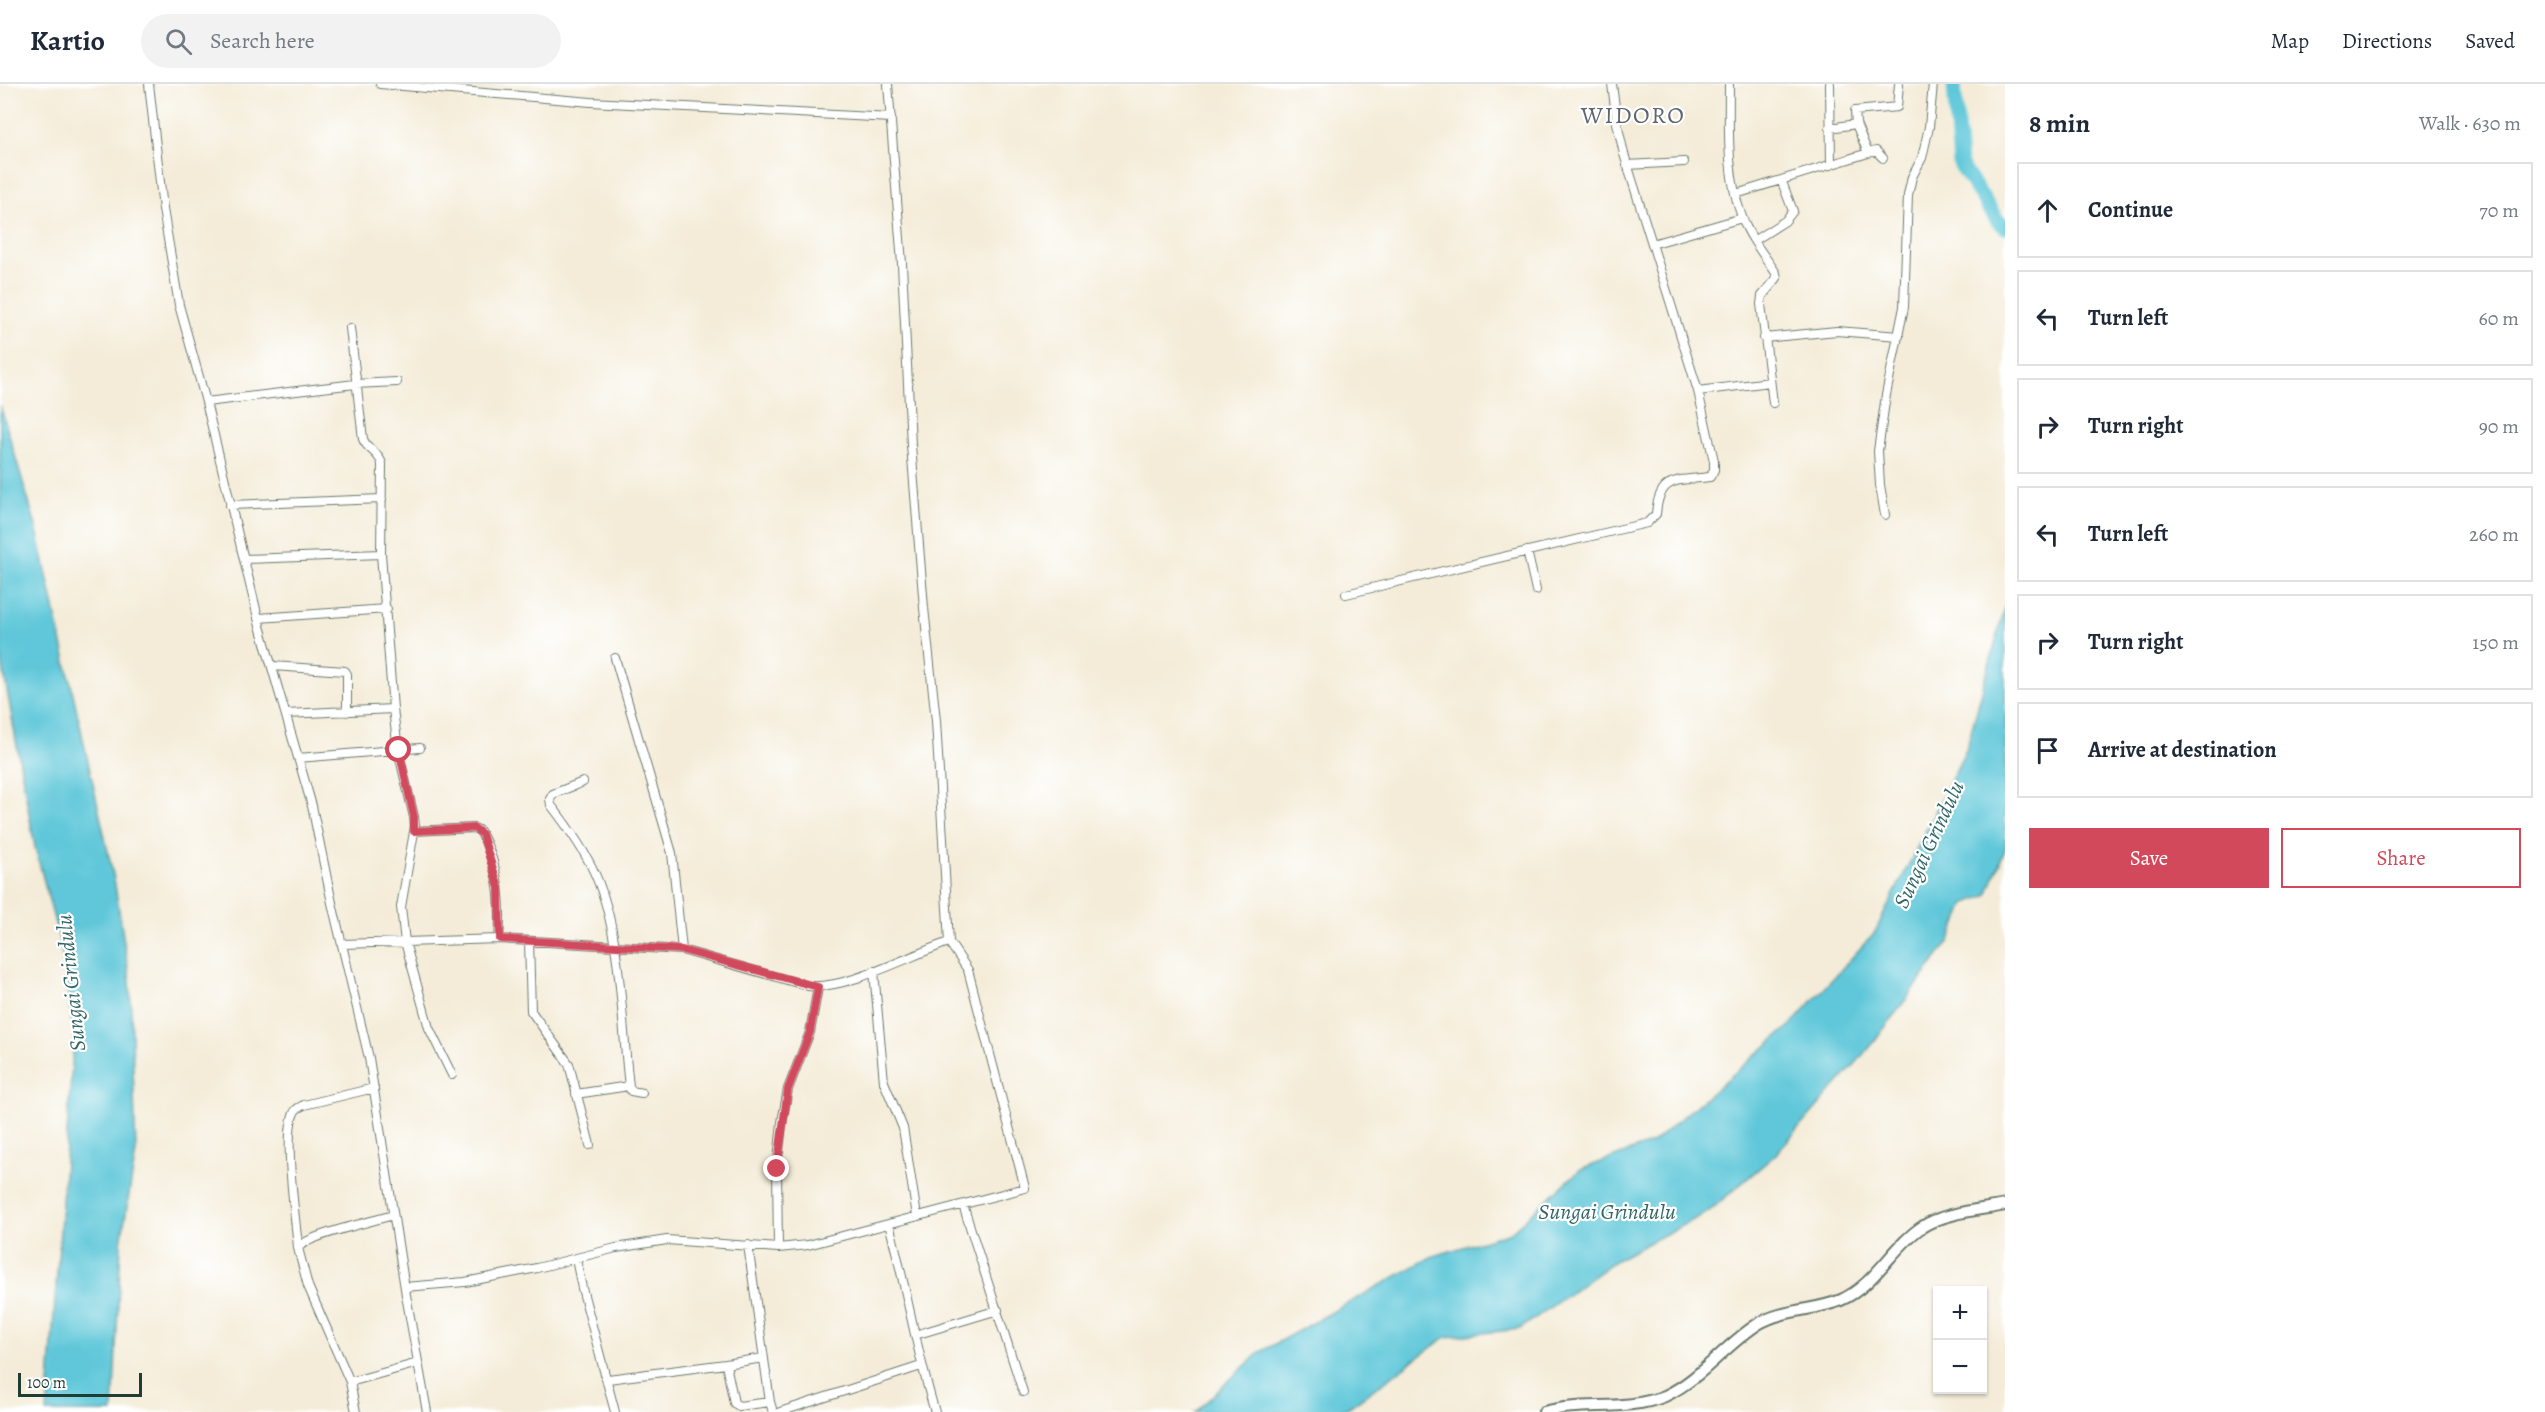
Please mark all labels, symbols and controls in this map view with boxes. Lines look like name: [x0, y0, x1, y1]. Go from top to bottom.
search box: [141, 14, 561, 68]
text: Kartio: [30, 22, 105, 60]
icon: search: [162, 25, 195, 58]
text: Search here: [210, 26, 315, 56]
text: Map: [2271, 27, 2309, 55]
text: Directions: [2342, 27, 2432, 55]
text: Saved: [2465, 27, 2515, 55]
district label: WIDORO: [1580, 99, 1685, 131]
text: 8 min: [2029, 106, 2090, 141]
text: Walk · 630 m: [2419, 110, 2521, 137]
icon: ahead: [2031, 194, 2064, 227]
text: Continue: [2088, 195, 2173, 225]
text: 70 m: [2479, 197, 2519, 224]
icon: left: [2031, 302, 2064, 335]
text: Turn left: [2088, 303, 2168, 333]
text: 60 m: [2479, 305, 2519, 332]
icon: right: [2031, 410, 2064, 443]
text: Turn right: [2088, 411, 2184, 441]
text: 90 m: [2479, 413, 2519, 440]
icon: left: [2031, 518, 2064, 551]
text: Turn left: [2088, 519, 2168, 549]
text: 260 m: [2469, 521, 2519, 548]
icon: right: [2031, 626, 2064, 659]
text: Turn right: [2088, 627, 2184, 657]
text: 150 m: [2472, 629, 2519, 656]
icon: arrive: [2031, 734, 2064, 767]
text: Arrive at destination: [2088, 735, 2277, 765]
route start: [385, 736, 411, 762]
water label: Sungai Grindulu: [1886, 776, 1972, 913]
button: Save: [2029, 828, 2269, 888]
button: Share: [2281, 828, 2521, 888]
water label: Sungai Grindulu: [49, 913, 93, 1053]
route end: [763, 1155, 789, 1181]
water label: Sungai Grindulu: [1538, 1197, 1676, 1227]
map controls: [1933, 1286, 1987, 1394]
button: +: [1933, 1286, 1987, 1340]
button: −: [1933, 1340, 1987, 1394]
scale bar: [18, 1370, 142, 1398]
text: 100 m: [27, 1372, 66, 1394]

